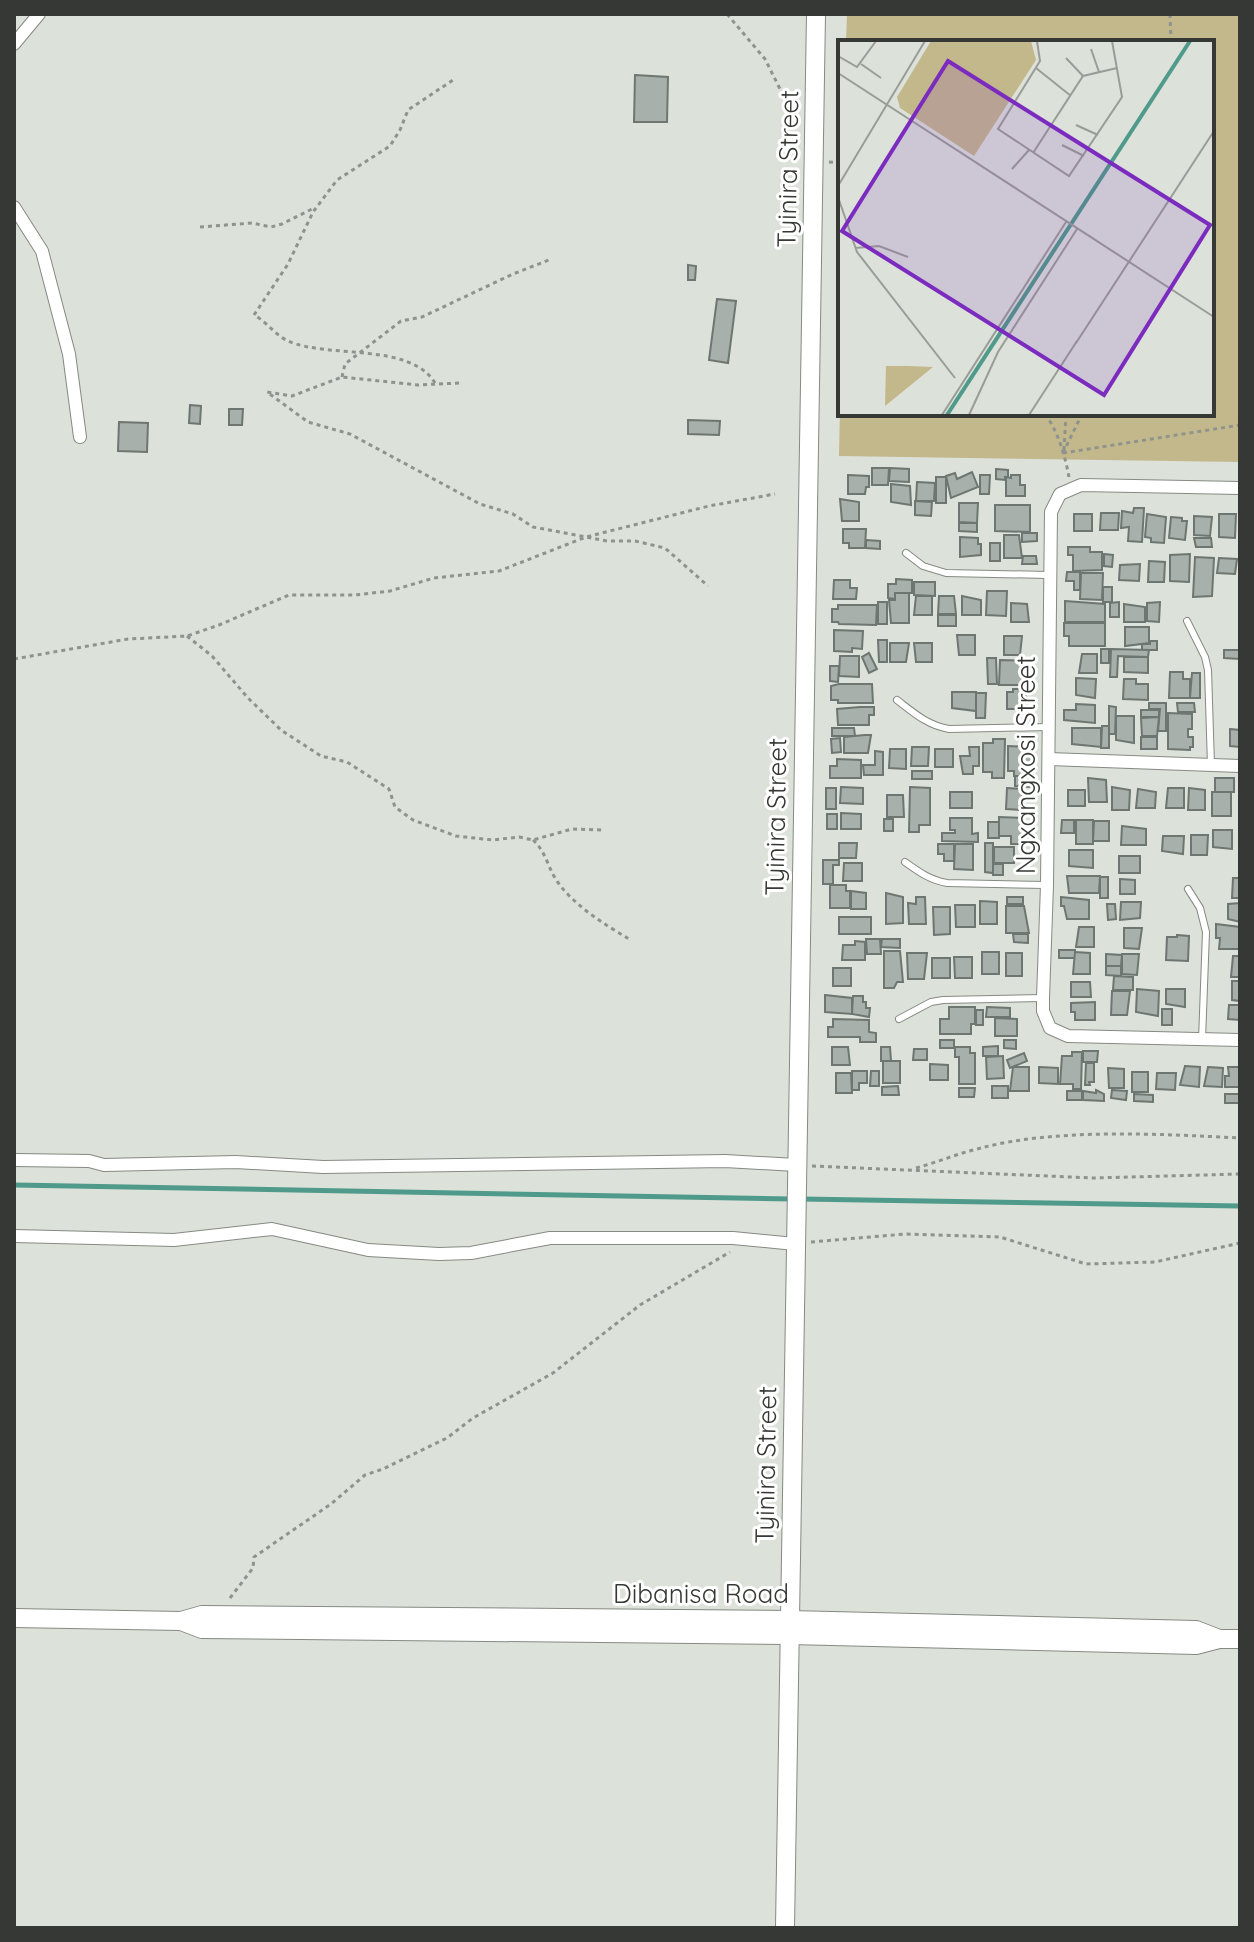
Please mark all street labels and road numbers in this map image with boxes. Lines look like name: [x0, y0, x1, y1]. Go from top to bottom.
street label: Tyinira Street: [770, 90, 805, 248]
street label: Ngxangxosi Street: [1009, 656, 1042, 874]
street label: Tyinira Street: [758, 738, 793, 896]
street label: Tyinira Street: [748, 1386, 783, 1544]
street label: Dibanisa Road: [613, 1577, 789, 1610]

